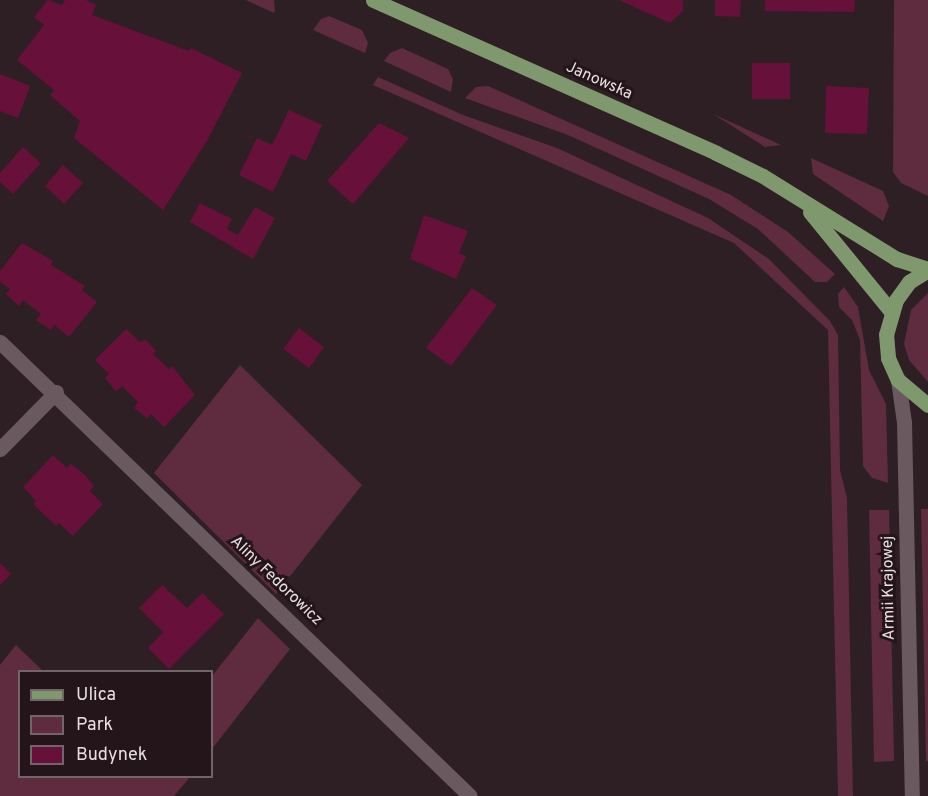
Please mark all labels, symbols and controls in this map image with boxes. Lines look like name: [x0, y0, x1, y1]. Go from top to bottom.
street label: Janowska: [563, 58, 635, 104]
street label: Aliny Fedorowicz: [226, 532, 326, 630]
street label: Armii Krajowej: [878, 536, 900, 640]
legend: [18, 670, 213, 778]
text: Ulica: [76, 684, 116, 707]
text: Park: [76, 714, 113, 737]
text: Budynek: [76, 744, 147, 767]

